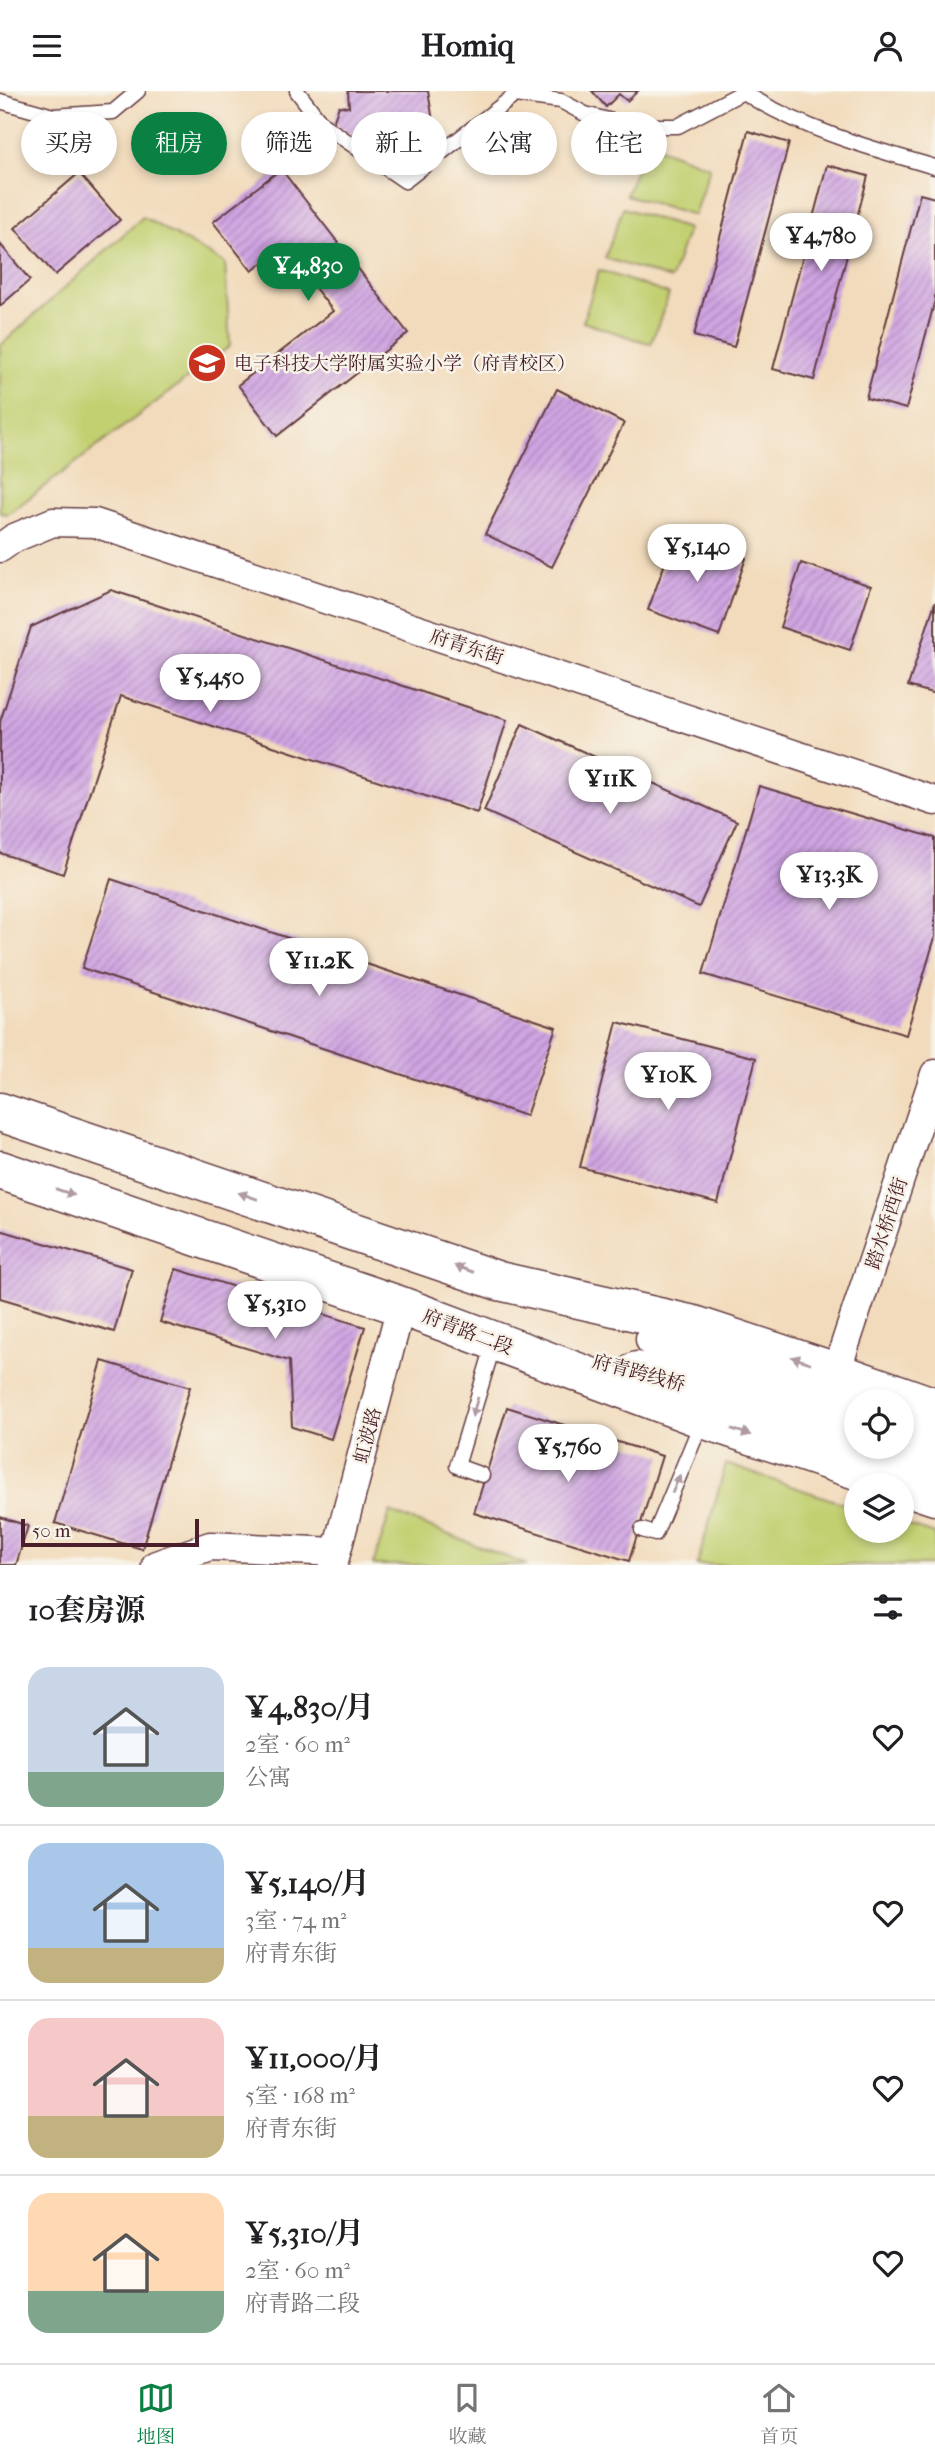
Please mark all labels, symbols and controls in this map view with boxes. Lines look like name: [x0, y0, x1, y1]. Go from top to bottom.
icon: menu: [28, 27, 66, 65]
text: Homiq: [421, 27, 514, 64]
icon: person: [869, 27, 907, 65]
chip: 买房: [21, 112, 117, 175]
chip: 租房: [131, 112, 227, 175]
chip: 筛选: [241, 112, 337, 175]
chip: 新上: [351, 112, 447, 175]
chip: 公寓: [461, 112, 557, 175]
chip: 住宅: [571, 112, 667, 175]
pin: ¥4,780: [764, 213, 878, 273]
text: ¥4,780: [786, 222, 856, 249]
pin: ¥4,830: [251, 243, 365, 303]
text: ¥4,830: [273, 252, 343, 279]
school or university icon: 电子科技大学附属实验小学（府青校区）: [186, 342, 228, 384]
place label: 电子科技大学附属实验小学（府青校区）: [234, 353, 576, 375]
pin: ¥5,140: [640, 525, 754, 584]
text: ¥5,140: [663, 533, 731, 560]
street label: 府青东街: [427, 625, 506, 669]
pin: ¥5,450: [153, 655, 267, 714]
text: ¥5,450: [176, 663, 244, 690]
pin: ¥11K: [569, 757, 651, 816]
text: ¥11K: [584, 765, 636, 792]
pin: ¥13.3K: [772, 853, 886, 912]
text: ¥13.3K: [796, 861, 862, 888]
pin: ¥11.2K: [262, 939, 376, 998]
text: ¥11.2K: [285, 947, 353, 974]
pin: ¥10K: [627, 1053, 709, 1112]
text: ¥10K: [640, 1061, 696, 1088]
street label: 踏水桥西街: [862, 1175, 912, 1272]
one-way arrow: [54, 1187, 75, 1198]
one-way arrow: [238, 1190, 259, 1201]
one-way arrow: [453, 1263, 474, 1274]
pin: ¥5,310: [218, 1281, 332, 1341]
text: ¥5,310: [244, 1290, 306, 1317]
street label: 府青路二段: [419, 1305, 516, 1359]
street label: 府青跨线桥: [590, 1350, 687, 1396]
one-way arrow: [791, 1354, 812, 1365]
map controls: [844, 1389, 914, 1543]
button: locate: [844, 1389, 914, 1459]
one-way arrow: [470, 1396, 480, 1417]
street label: 虹波路: [350, 1405, 386, 1466]
pin: ¥5,760: [511, 1425, 625, 1484]
one-way arrow: [730, 1427, 751, 1437]
text: ¥5,760: [534, 1433, 602, 1460]
button: layers: [844, 1473, 914, 1543]
one-way arrow: [670, 1474, 682, 1494]
scale bar: [21, 1516, 200, 1548]
text: 50 m: [32, 1520, 71, 1542]
icon: filters: [869, 1588, 907, 1626]
text: 10套房源: [28, 1593, 145, 1628]
text: ¥4,830/月: [245, 1690, 374, 1725]
icon: home: [84, 1695, 168, 1779]
icon: heart: [869, 1718, 907, 1756]
text: 2室 · 60 m²: [245, 1731, 350, 1758]
text: 公寓: [245, 1764, 291, 1791]
text: ¥5,140/月: [245, 1866, 370, 1901]
icon: home: [84, 1871, 168, 1955]
icon: heart: [869, 1894, 907, 1932]
text: 3室 · 74 m²: [245, 1907, 347, 1934]
text: 府青东街: [245, 1940, 337, 1967]
text: ¥11,000/月: [245, 2041, 383, 2076]
icon: home: [84, 2046, 168, 2130]
icon: heart: [869, 2069, 907, 2107]
text: 5室 · 168 m²: [245, 2082, 355, 2109]
text: 府青东街: [245, 2115, 337, 2142]
text: ¥5,310/月: [245, 2216, 364, 2251]
icon: home: [84, 2221, 168, 2305]
icon: heart: [869, 2244, 907, 2282]
text: 2室 · 60 m²: [245, 2257, 350, 2284]
text: 府青路二段: [245, 2290, 360, 2317]
tab: 地图: [137, 2379, 175, 2448]
tab: 收藏: [448, 2379, 486, 2448]
tab: 首页: [760, 2379, 798, 2448]

